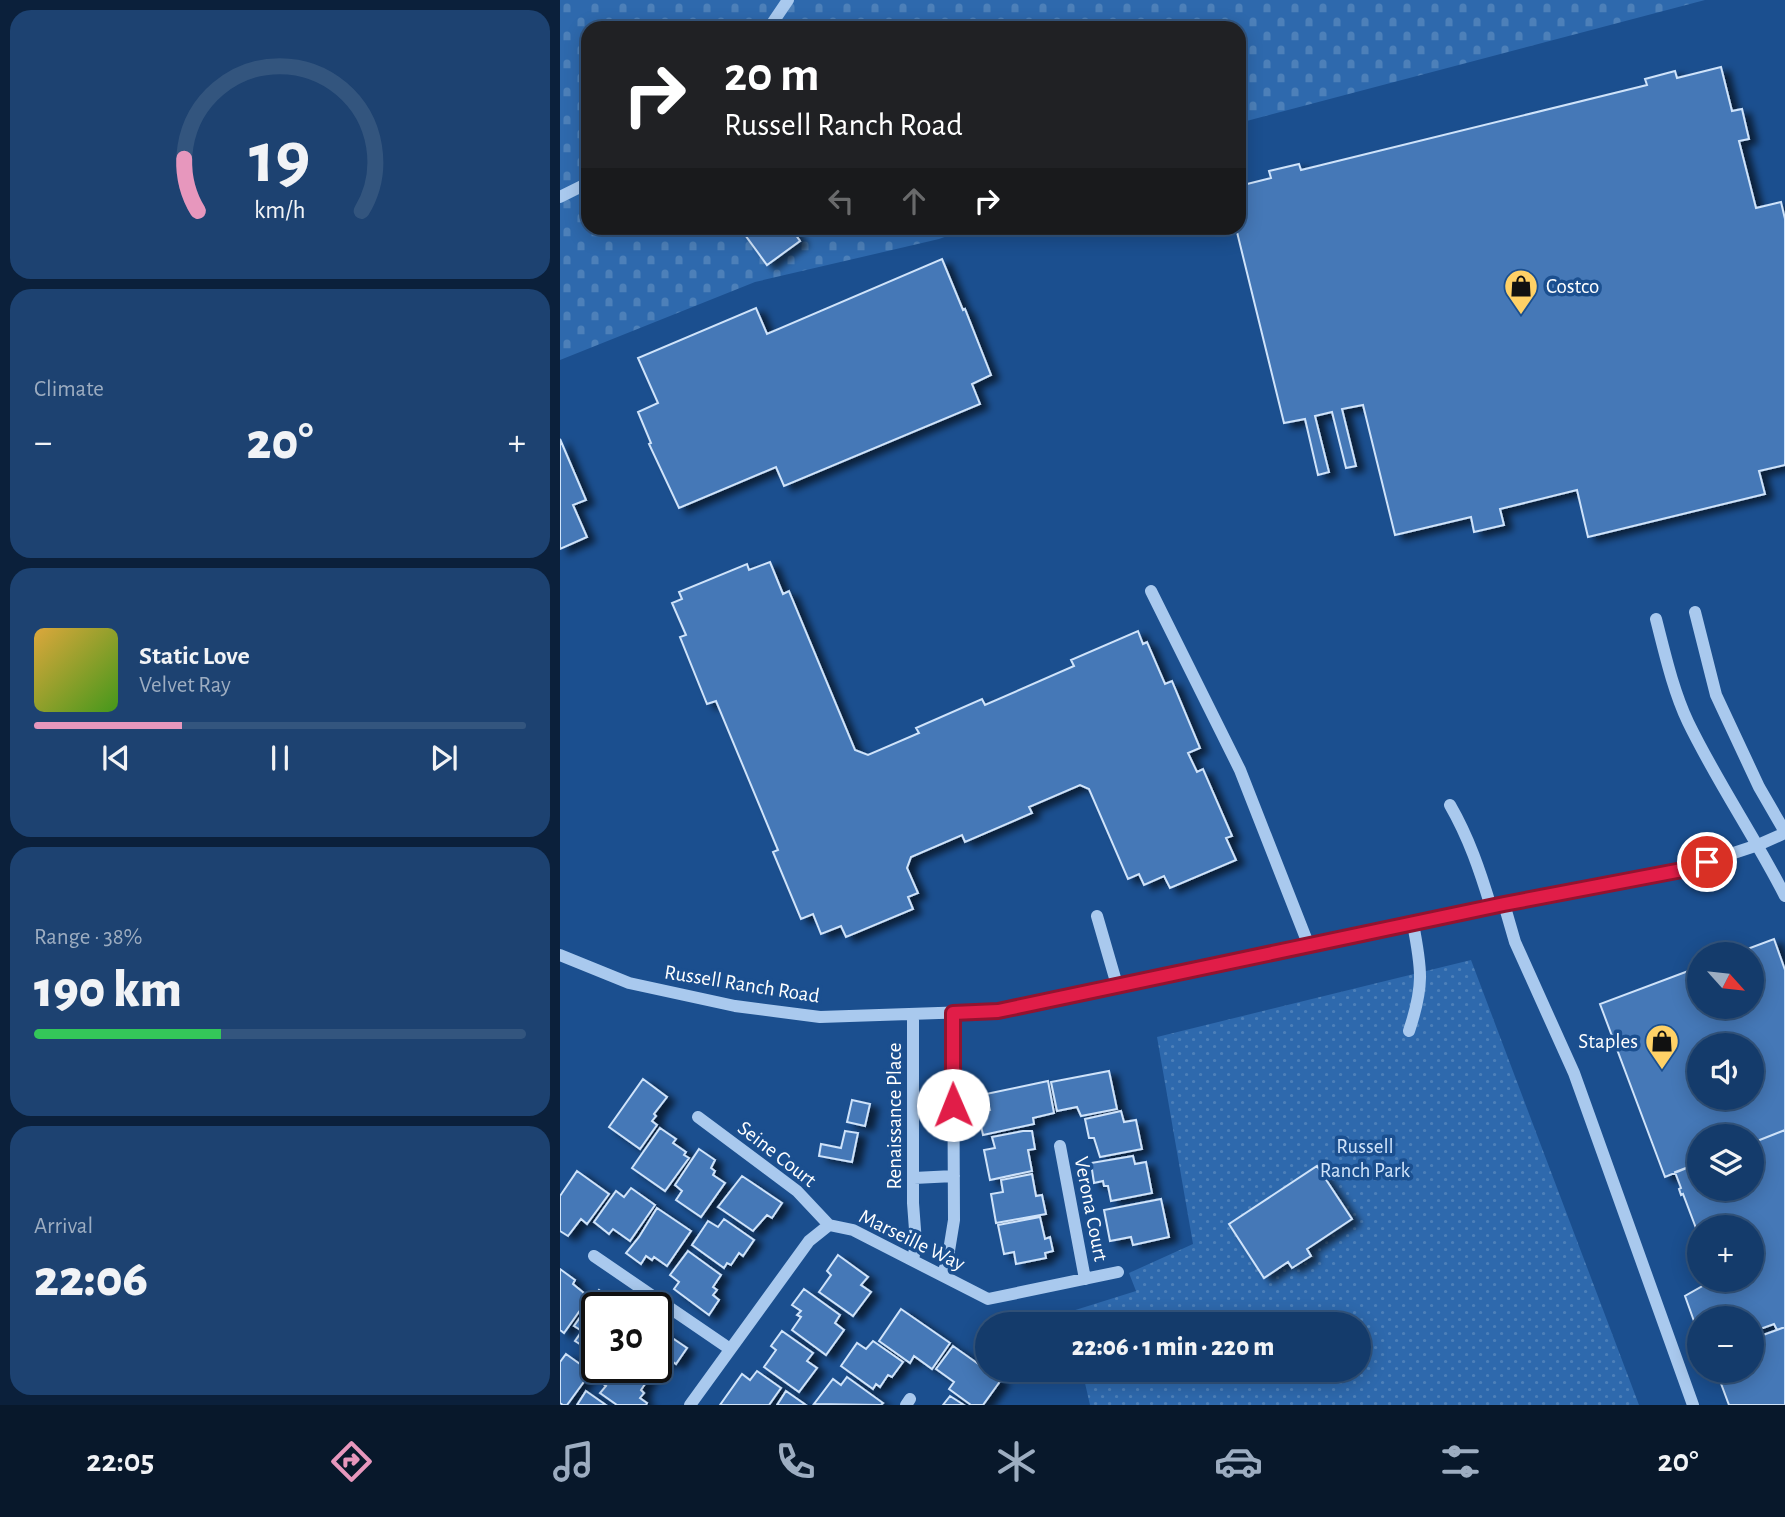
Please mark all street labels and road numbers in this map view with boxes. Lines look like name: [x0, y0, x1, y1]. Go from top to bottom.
street label: Russell Ranch Road: [663, 961, 821, 1007]
street label: Renaissance Place: [884, 1043, 905, 1189]
street label: Seine Court: [734, 1117, 820, 1191]
street label: Verona Court: [1071, 1155, 1112, 1263]
street label: Marseille Way: [856, 1205, 968, 1275]

